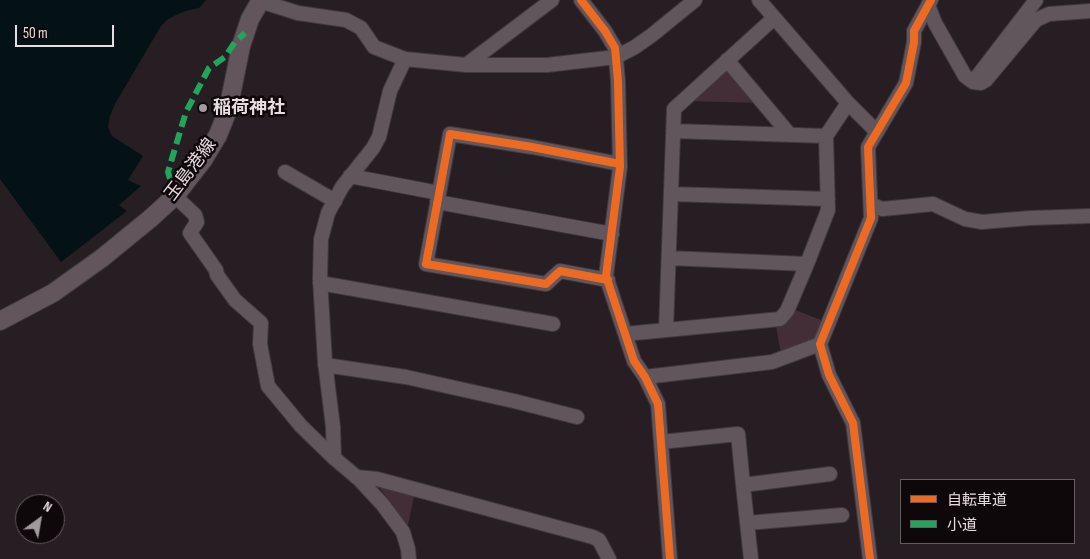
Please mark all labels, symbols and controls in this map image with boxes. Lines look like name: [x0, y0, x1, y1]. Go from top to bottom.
scale bar: [18, 15, 116, 47]
text: 50 m: [23, 24, 48, 43]
place label: 稲荷神社: [213, 97, 285, 119]
marker: 稲荷神社: [197, 102, 209, 114]
street label: 玉島港線: [161, 135, 221, 205]
legend: [900, 479, 1075, 544]
text: 自転車道: [947, 491, 1007, 510]
north arrow: [15, 494, 65, 544]
text: N: [40, 498, 55, 516]
text: 小道: [947, 516, 977, 535]

